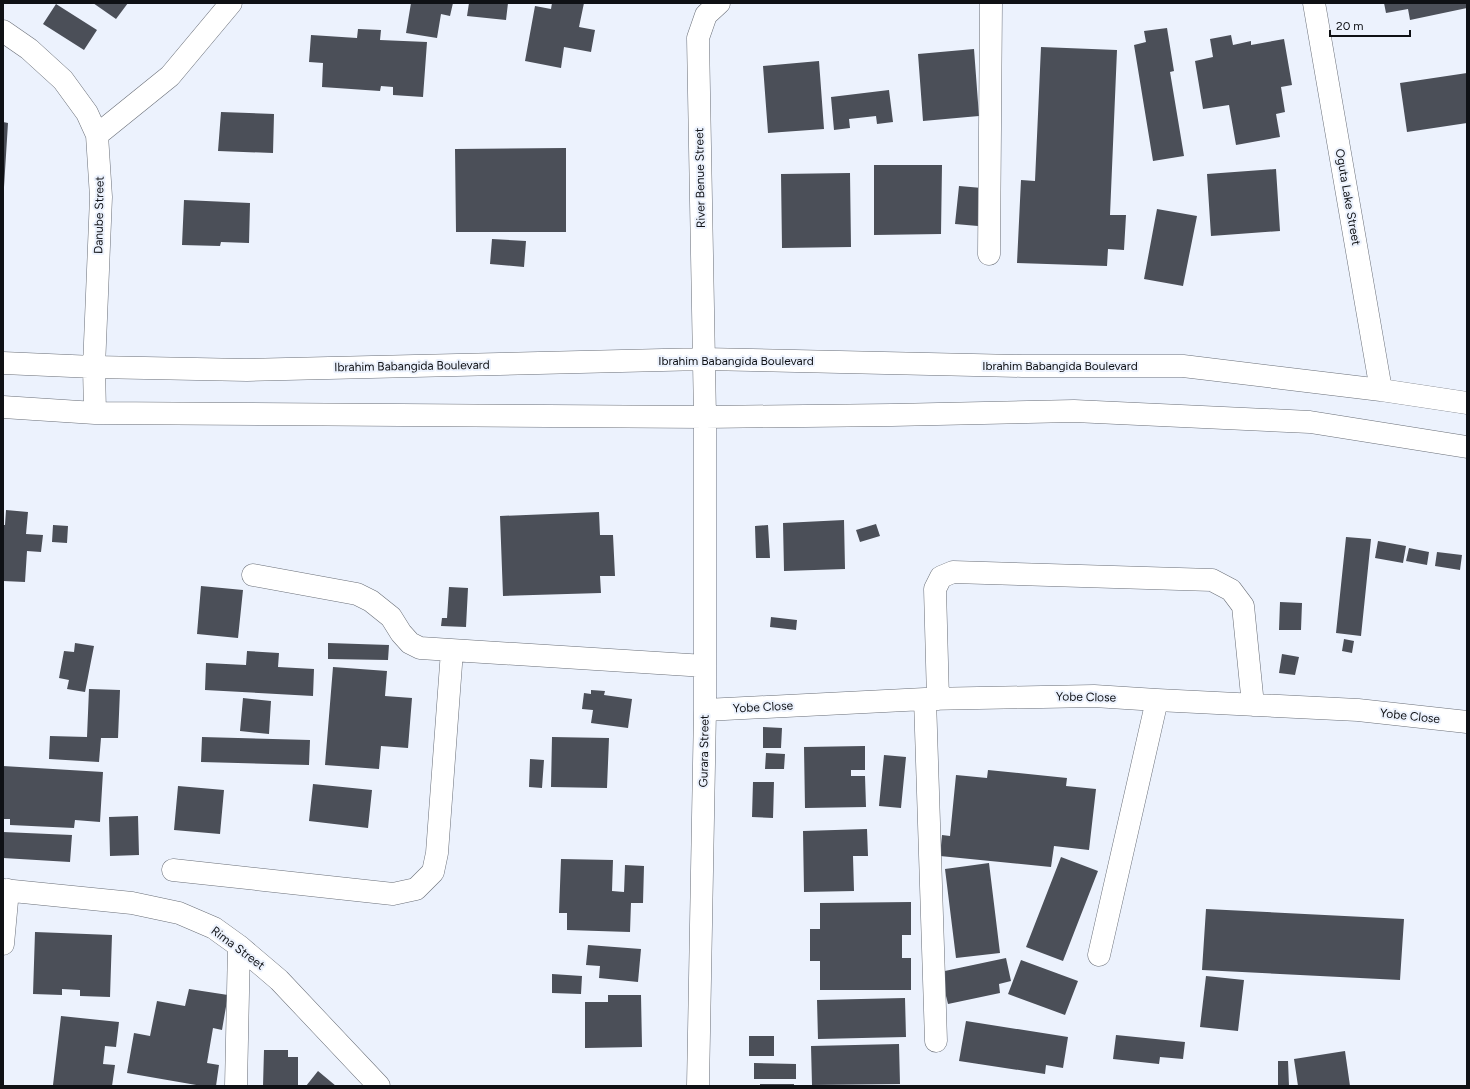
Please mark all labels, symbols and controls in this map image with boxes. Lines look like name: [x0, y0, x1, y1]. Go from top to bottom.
scale bar: [1330, 12, 1410, 38]
text: 20 m: [1336, 19, 1364, 33]
street label: River Benue Street: [692, 127, 708, 228]
street label: Oguta Lake Street: [1333, 148, 1363, 247]
street label: Danube Street: [91, 175, 107, 254]
street label: Ibrahim Babangida Boulevard: [658, 354, 814, 368]
street label: Ibrahim Babangida Boulevard: [334, 358, 490, 374]
street label: Ibrahim Babangida Boulevard: [982, 359, 1138, 373]
street label: Yobe Close: [1056, 689, 1117, 705]
street label: Yobe Close: [732, 698, 794, 716]
street label: Yobe Close: [1379, 706, 1441, 726]
street label: Gurara Street: [696, 714, 712, 787]
street label: Rima Street: [209, 923, 268, 973]

